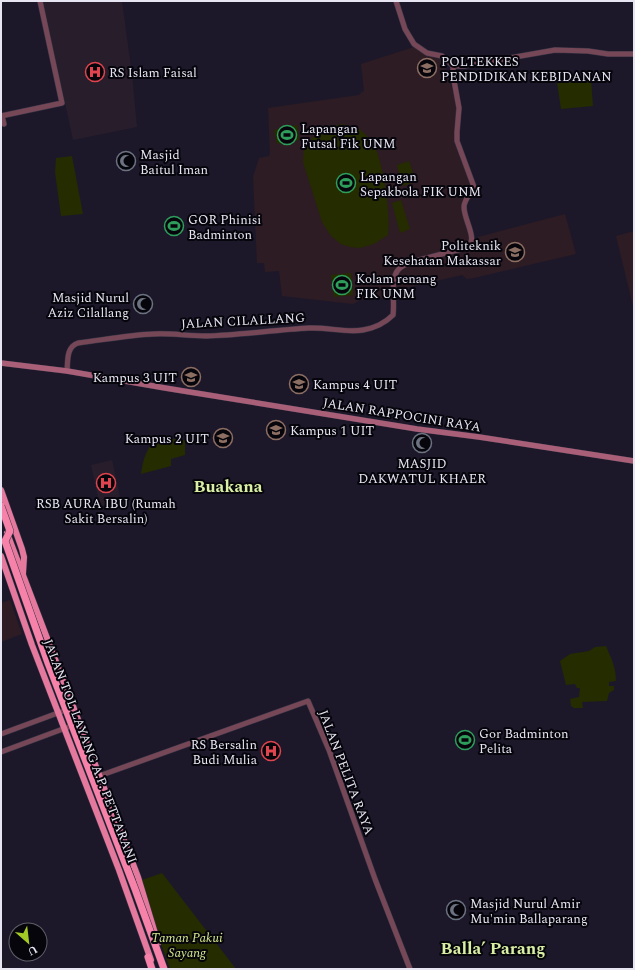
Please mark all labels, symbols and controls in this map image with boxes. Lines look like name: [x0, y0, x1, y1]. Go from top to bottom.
place label: POLTEKKES PENDIDIKAN KEBIDANAN: [441, 52, 612, 87]
school or university icon: POLTEKKES PENDIDIKAN KEBIDANAN: [416, 57, 438, 79]
hospital icon: RS Islam Faisal: [84, 61, 106, 83]
place label: RS Islam Faisal: [109, 63, 197, 83]
place label: Lapangan Futsal Fik UNM: [301, 119, 396, 154]
sports icon: Lapangan Futsal Fik UNM: [276, 124, 298, 146]
place label: Masjid Baitul Iman: [140, 145, 208, 180]
mosque icon: Masjid Baitul Iman: [115, 150, 137, 172]
place label: Lapangan Sepakbola FIK UNM: [360, 167, 481, 202]
sports icon: Lapangan Sepakbola FIK UNM: [335, 172, 357, 194]
place label: GOR Phinisi Badminton: [188, 210, 261, 245]
sports icon: GOR Phinisi Badminton: [163, 215, 185, 237]
place label: Politeknik Kesehatan Makassar: [383, 236, 501, 271]
school or university icon: Politeknik Kesehatan Makassar: [504, 241, 526, 263]
place label: Kolam renang FIK UNM: [356, 269, 437, 304]
sports icon: Kolam renang FIK UNM: [331, 274, 353, 296]
place label: Masjid Nurul Aziz Cilallang: [47, 288, 129, 323]
mosque icon: Masjid Nurul Aziz Cilallang: [132, 293, 154, 315]
street label: JALAN CILALLANG: [181, 308, 306, 334]
school or university icon: Kampus 3 UIT: [180, 366, 202, 388]
place label: Kampus 3 UIT: [93, 368, 177, 388]
school or university icon: Kampus 4 UIT: [288, 373, 310, 395]
place label: Kampus 4 UIT: [313, 375, 397, 395]
street label: JALAN RAPPOCINI RAYA: [321, 393, 482, 437]
school or university icon: Kampus 1 UIT: [265, 419, 287, 441]
place label: Kampus 1 UIT: [290, 421, 374, 441]
school or university icon: Kampus 2 UIT: [212, 427, 234, 449]
place label: Kampus 2 UIT: [125, 429, 209, 449]
mosque icon: MASJID DAKWATUL KHAER: [411, 432, 433, 454]
place label: MASJID DAKWATUL KHAER: [358, 454, 486, 489]
hospital icon: RSB AURA IBU (Rumah Sakit Bersalin): [95, 472, 117, 494]
district label: Buakana: [194, 474, 263, 500]
place label: RSB AURA IBU (Rumah Sakit Bersalin): [36, 494, 176, 529]
street label: JALAN TOL LAYANG A.P. PETTARANI: [38, 636, 142, 866]
street label: JALAN PELITA RAYA: [313, 707, 379, 838]
place label: Gor Badminton Pelita: [479, 724, 569, 759]
sports icon: Gor Badminton Pelita: [454, 729, 476, 751]
place label: RS Bersalin Budi Mulia: [191, 735, 258, 770]
hospital icon: RS Bersalin Budi Mulia: [260, 740, 282, 762]
place label: Masjid Nurul Amir Mu'min Ballaparang: [470, 894, 588, 929]
mosque icon: Masjid Nurul Amir Mu'min Ballaparang: [445, 899, 467, 921]
north arrow: [8, 922, 48, 962]
park label: Taman Pakui Sayang: [151, 928, 223, 963]
district label: Ballaʼ Parang: [441, 936, 546, 962]
text: U: [24, 941, 41, 960]

